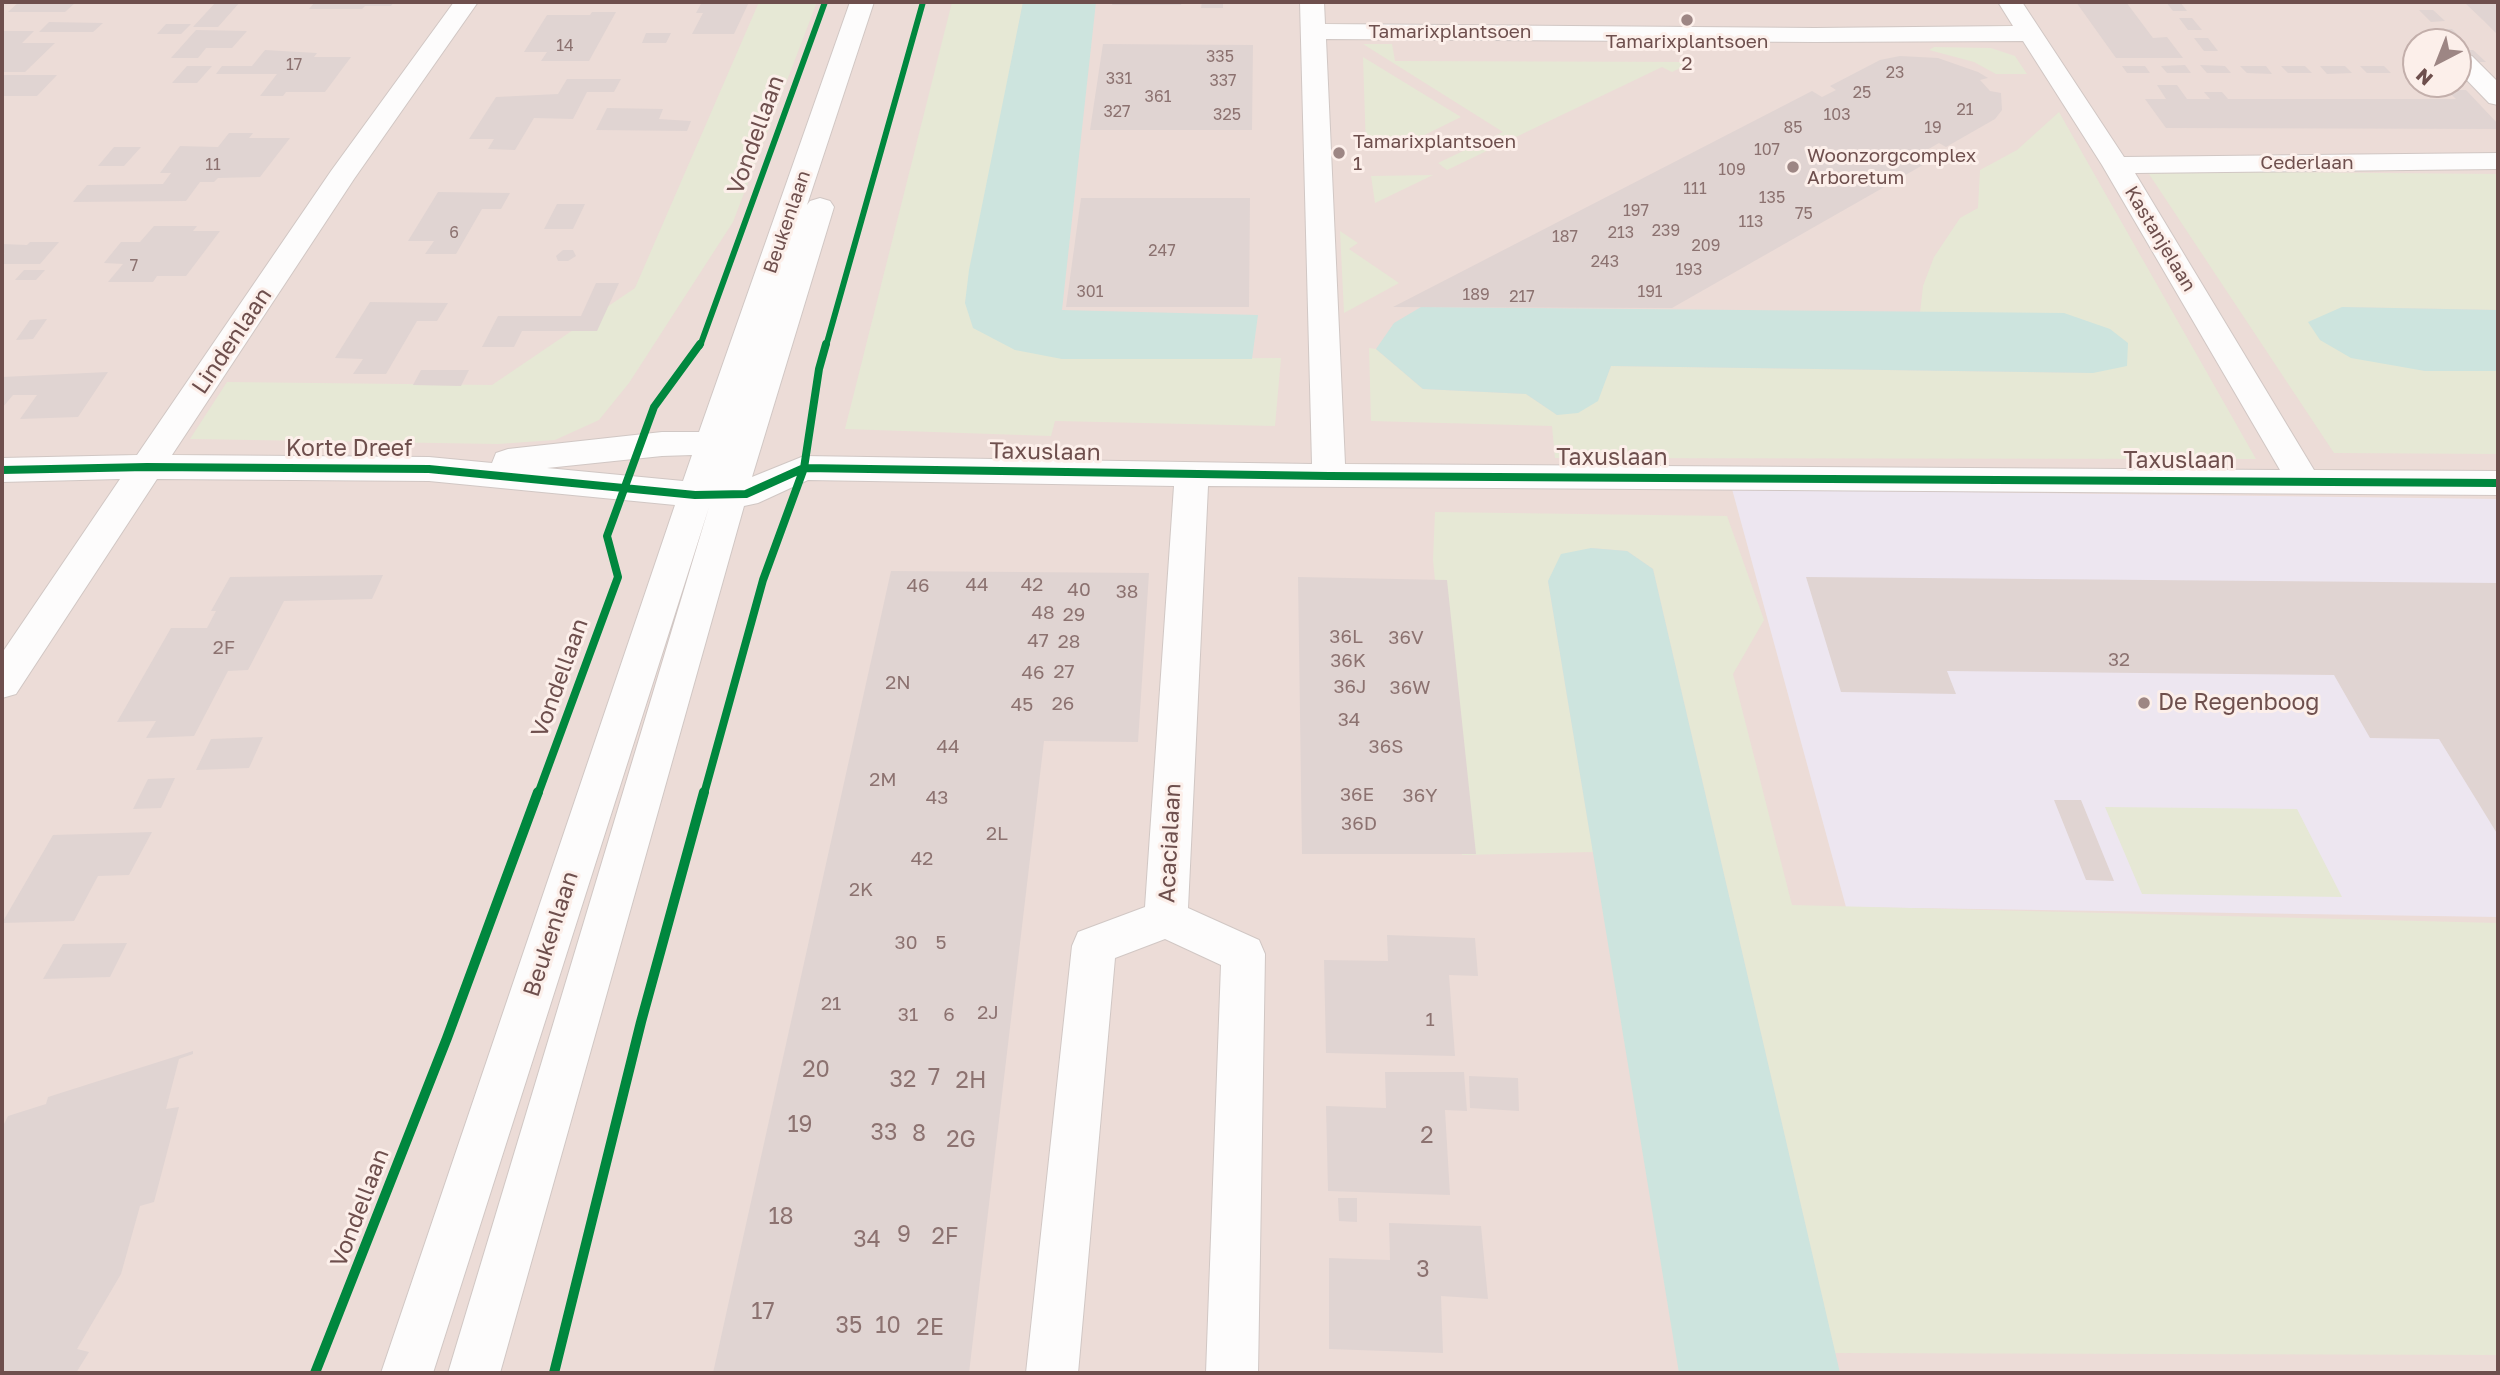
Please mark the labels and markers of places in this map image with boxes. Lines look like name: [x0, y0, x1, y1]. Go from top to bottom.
marker: Tamarixplantsoen 2: [1679, 12, 1695, 28]
place label: Tamarixplantsoen 2: [1605, 31, 1769, 75]
place label: Tamarixplantsoen 1: [1353, 131, 1516, 175]
marker: Tamarixplantsoen 1: [1331, 145, 1347, 161]
place label: Woonzorgcomplex Arboretum: [1807, 145, 1976, 189]
marker: Woonzorgcomplex Arboretum: [1785, 159, 1801, 175]
place label: De Regenboog: [2158, 689, 2319, 717]
marker: De Regenboog: [2136, 695, 2152, 711]

